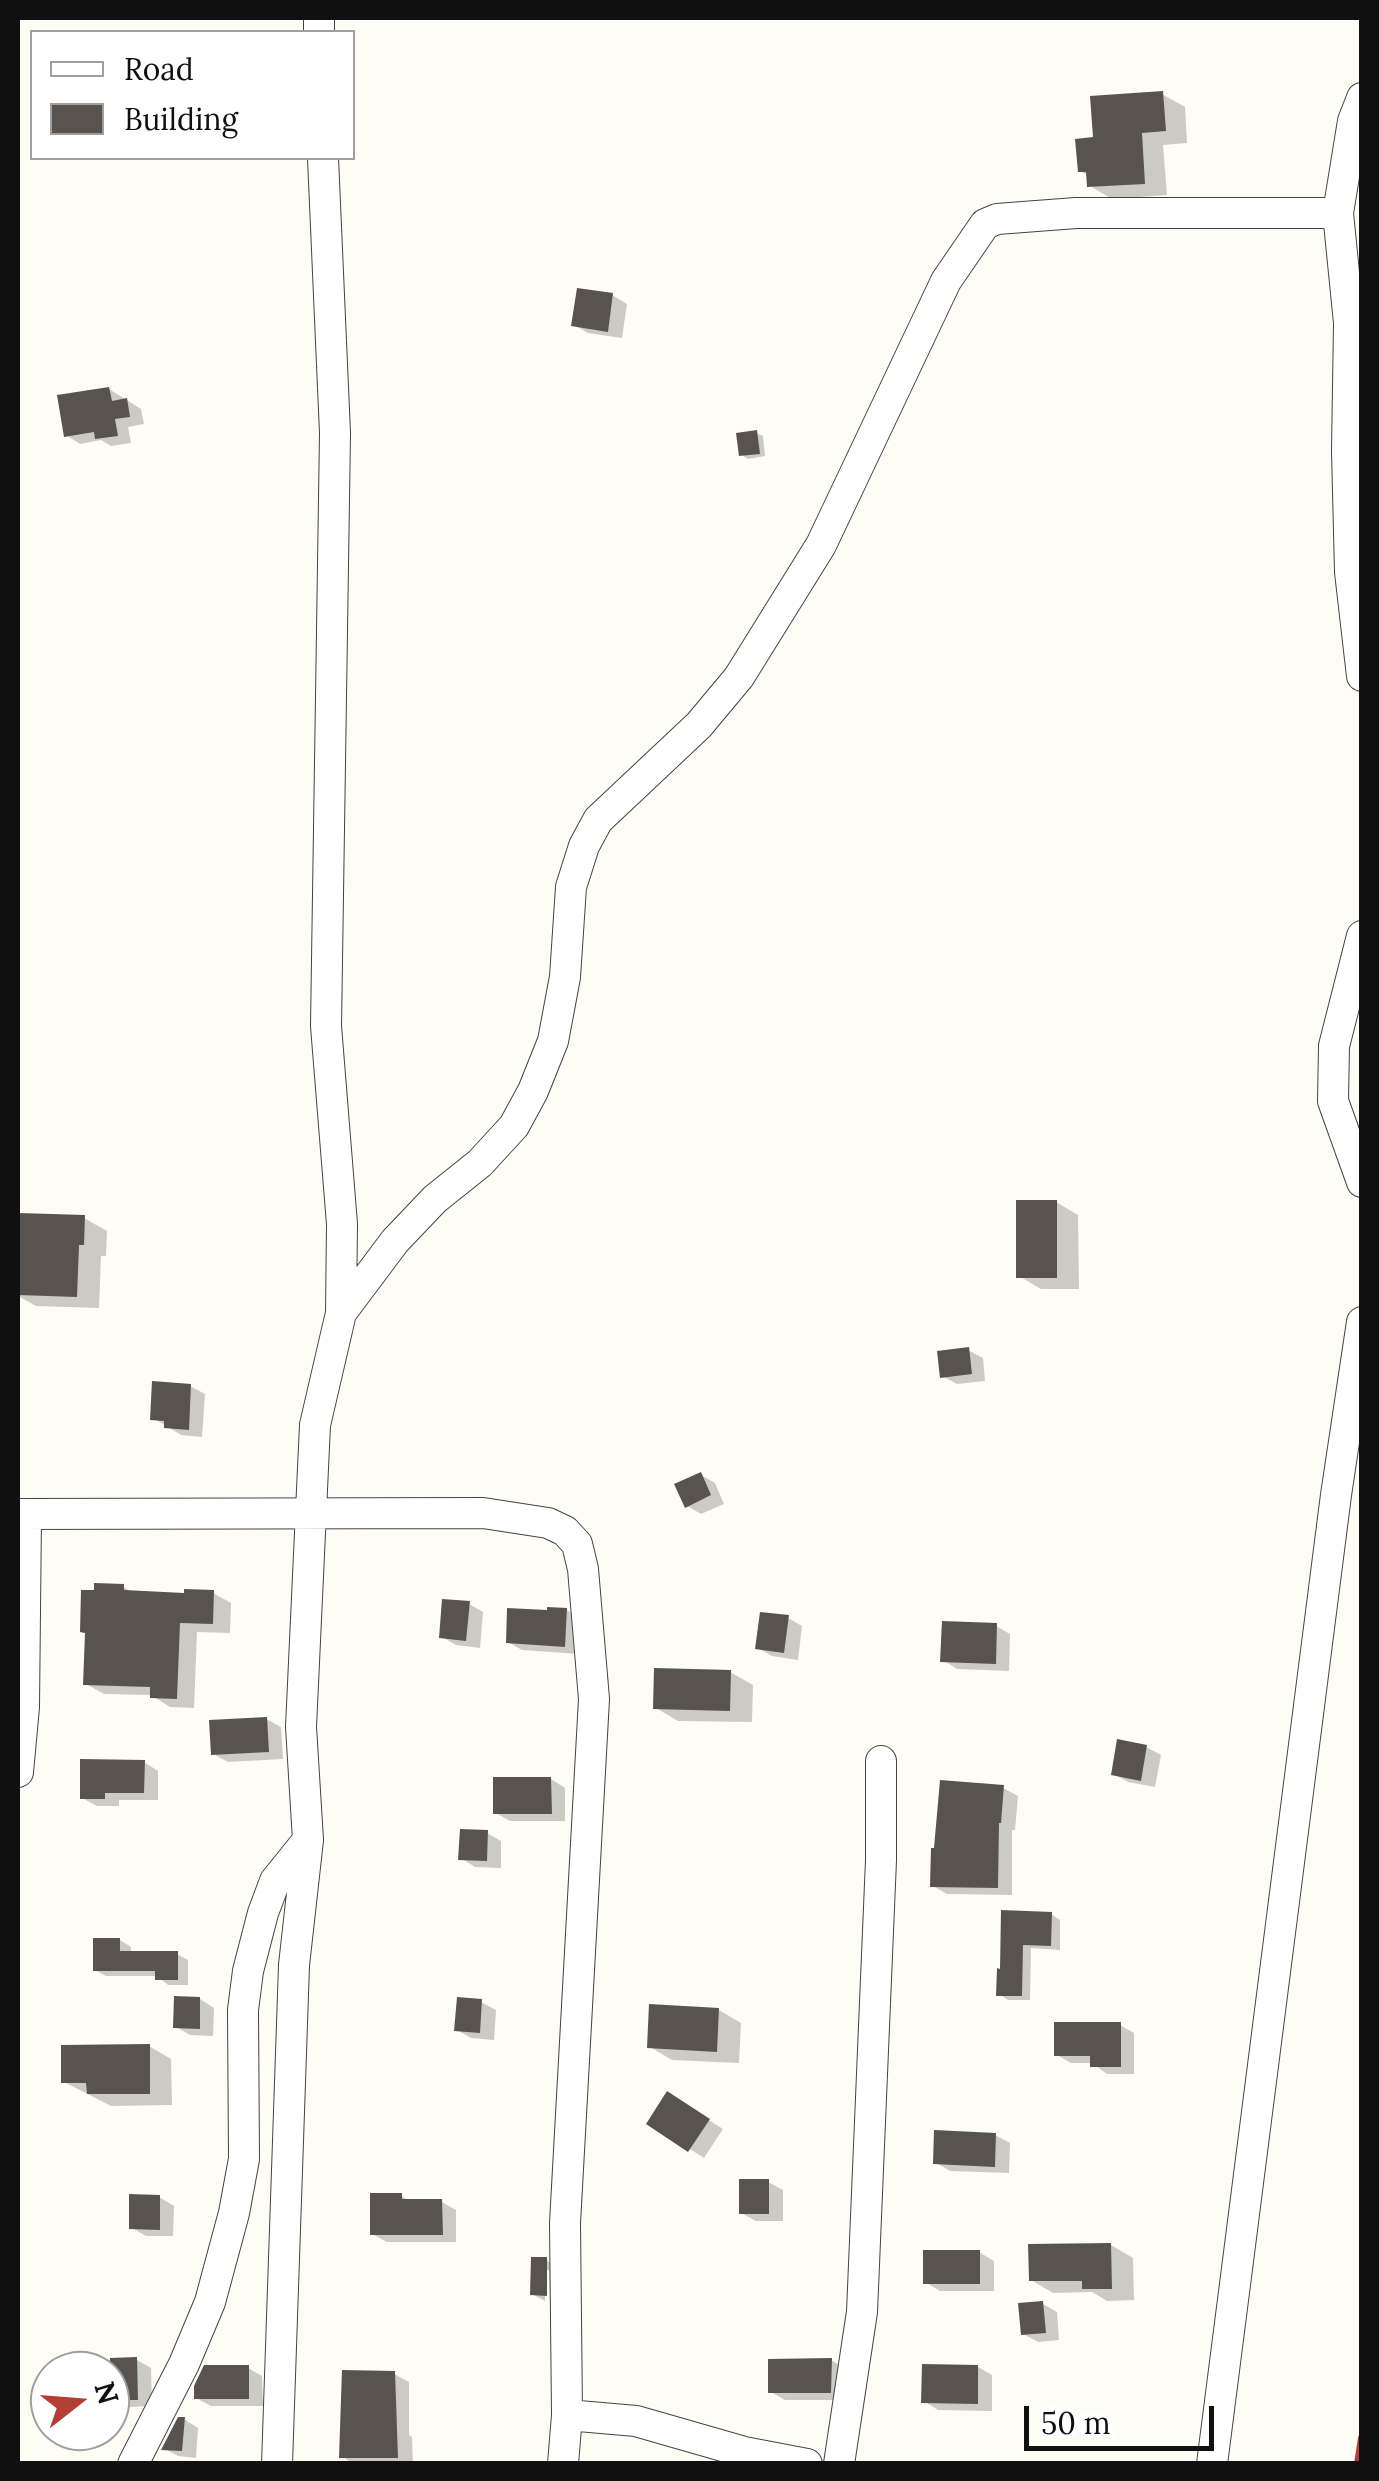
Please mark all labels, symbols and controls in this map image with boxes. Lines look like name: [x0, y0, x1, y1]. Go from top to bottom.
legend: [30, 30, 355, 160]
text: Road: [124, 50, 194, 88]
text: Building: [124, 100, 238, 138]
north arrow: [30, 2351, 130, 2451]
text: N: [86, 2377, 127, 2408]
scale bar: [1029, 2386, 1219, 2448]
text: 50 m: [1041, 2404, 1111, 2442]

